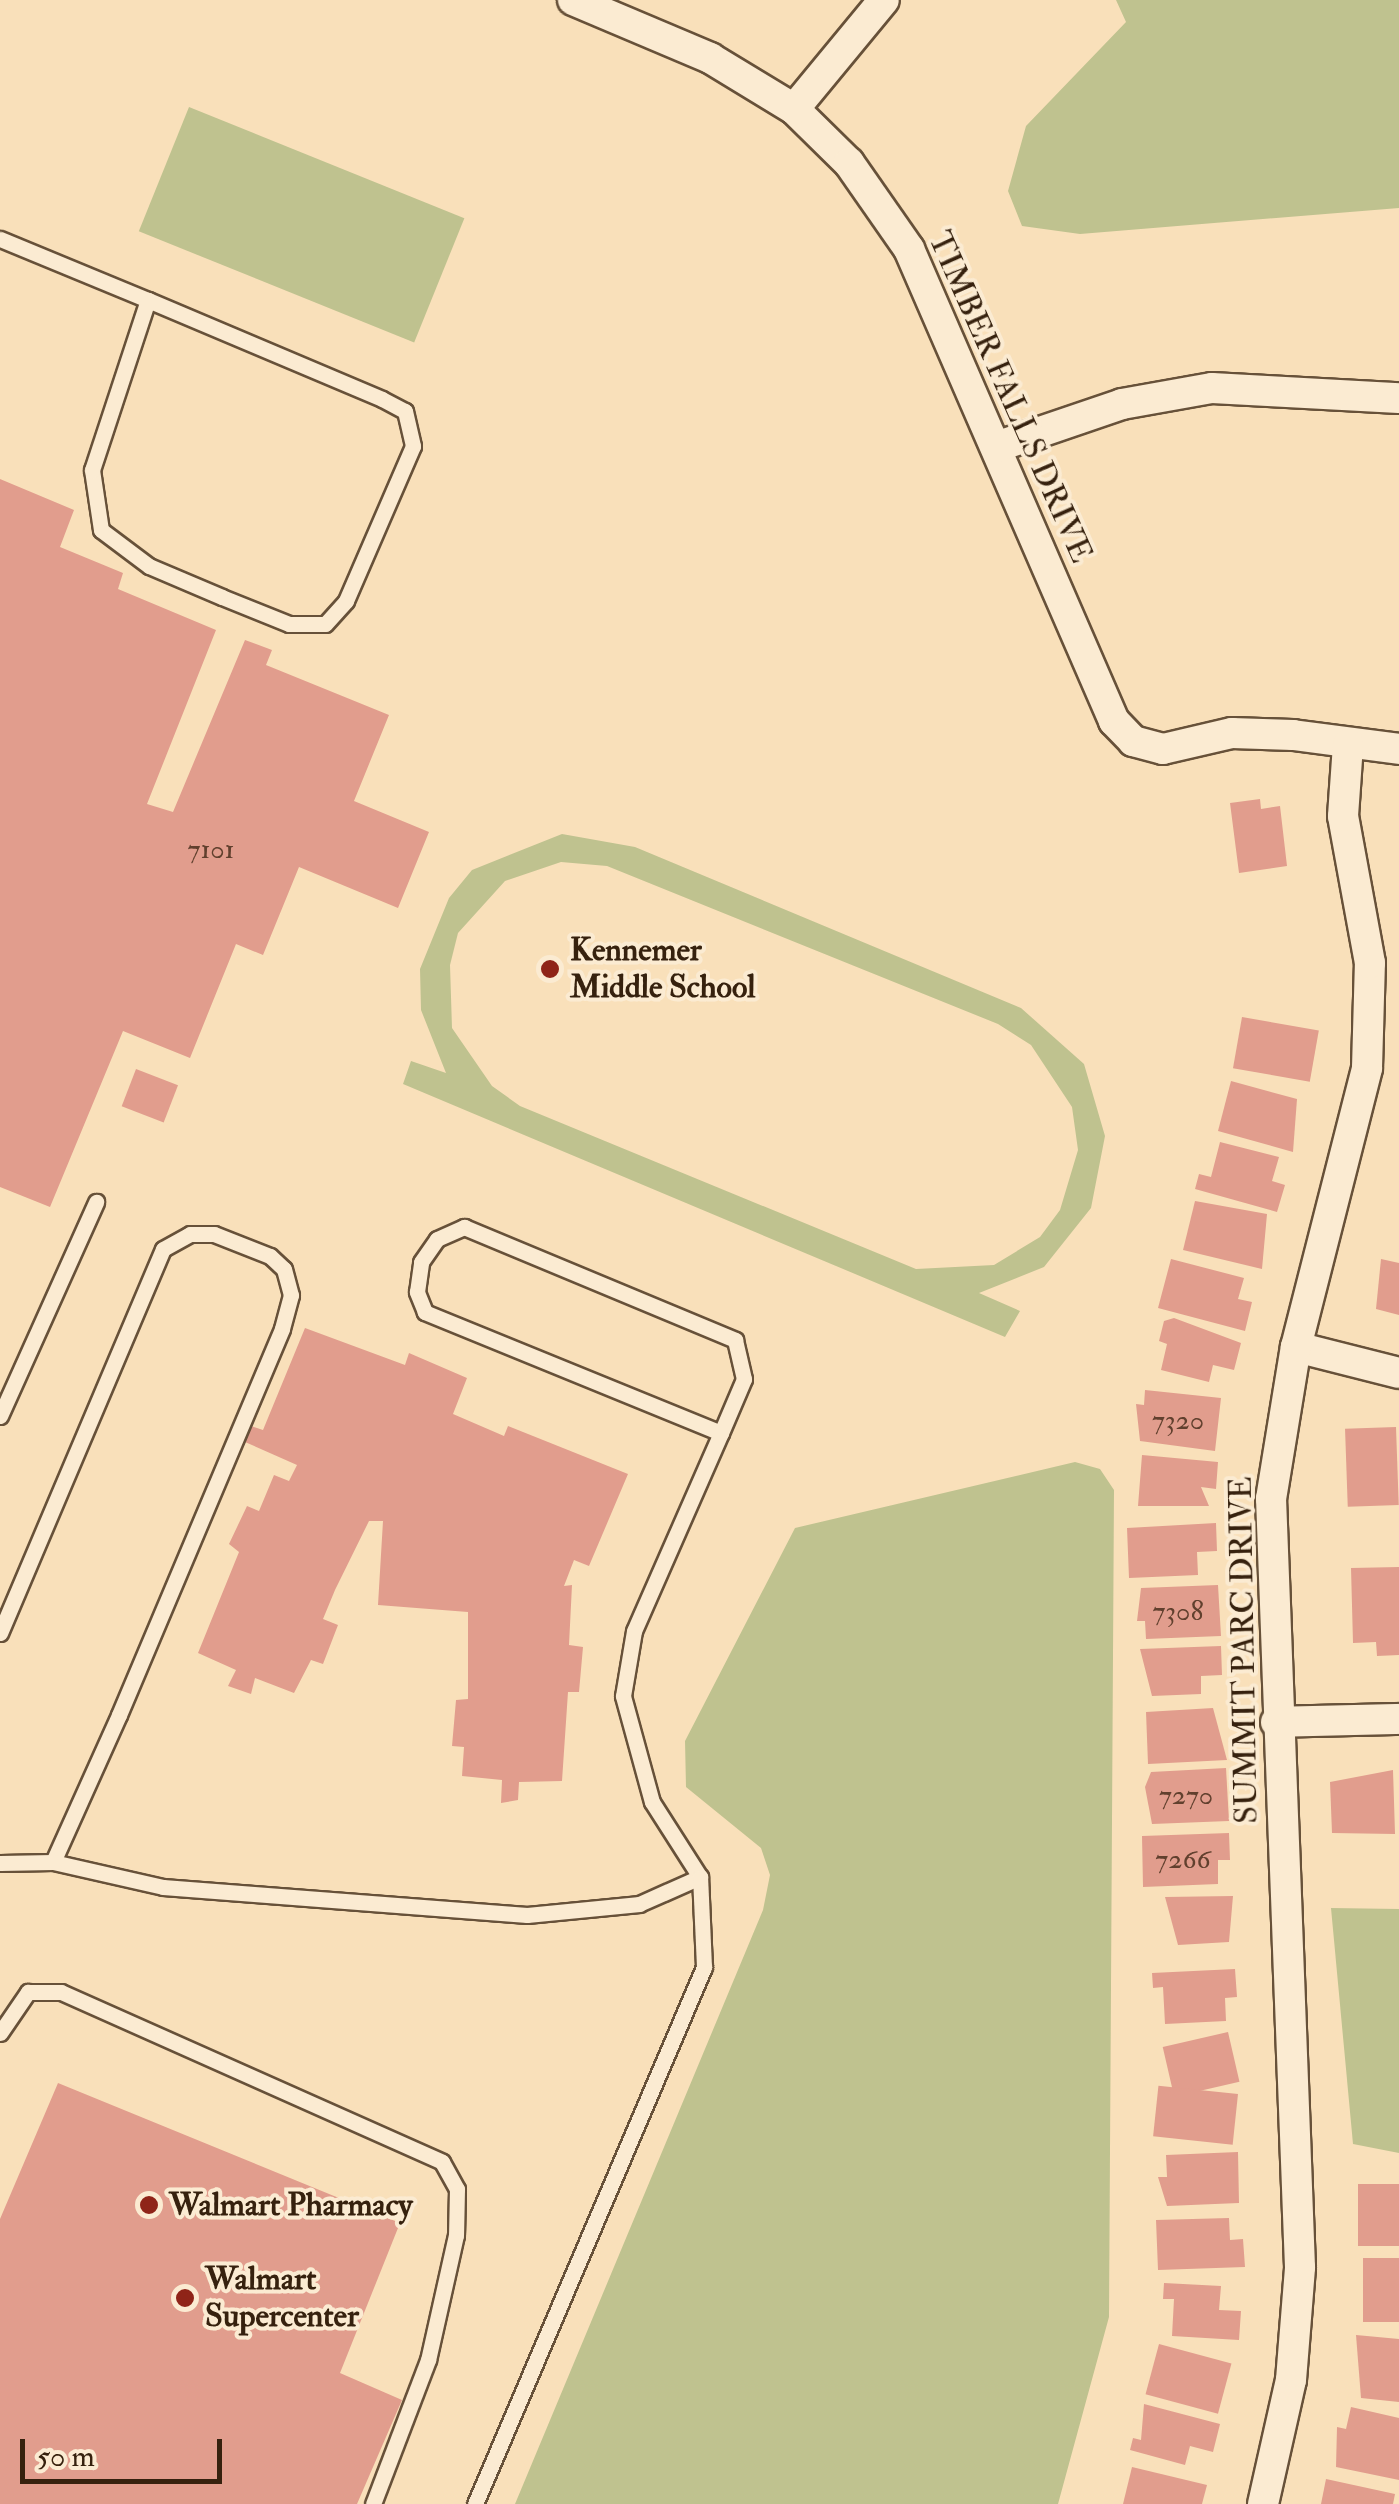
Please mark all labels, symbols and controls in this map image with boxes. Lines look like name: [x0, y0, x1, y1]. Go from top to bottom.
street label: TIMBER FALLS DRIVE: [920, 225, 1100, 569]
house number: 7101: [188, 833, 234, 867]
place label: Kennemer Middle School: [570, 932, 755, 1007]
marker: Kennemer Middle School: [539, 958, 561, 980]
house number: 7320: [1152, 1404, 1204, 1438]
street label: SUMMIT PARC DRIVE: [1222, 1476, 1266, 1824]
house number: 7308: [1152, 1595, 1204, 1629]
house number: 7270: [1159, 1779, 1213, 1813]
house number: 7266: [1155, 1843, 1211, 1877]
place label: Walmart Pharmacy: [169, 2186, 413, 2224]
marker: Walmart Pharmacy: [138, 2194, 160, 2216]
place label: Walmart Supercenter: [205, 2261, 359, 2336]
marker: Walmart Supercenter: [174, 2287, 196, 2309]
scale bar: [25, 2419, 228, 2481]
text: 50 m: [37, 2438, 95, 2475]

